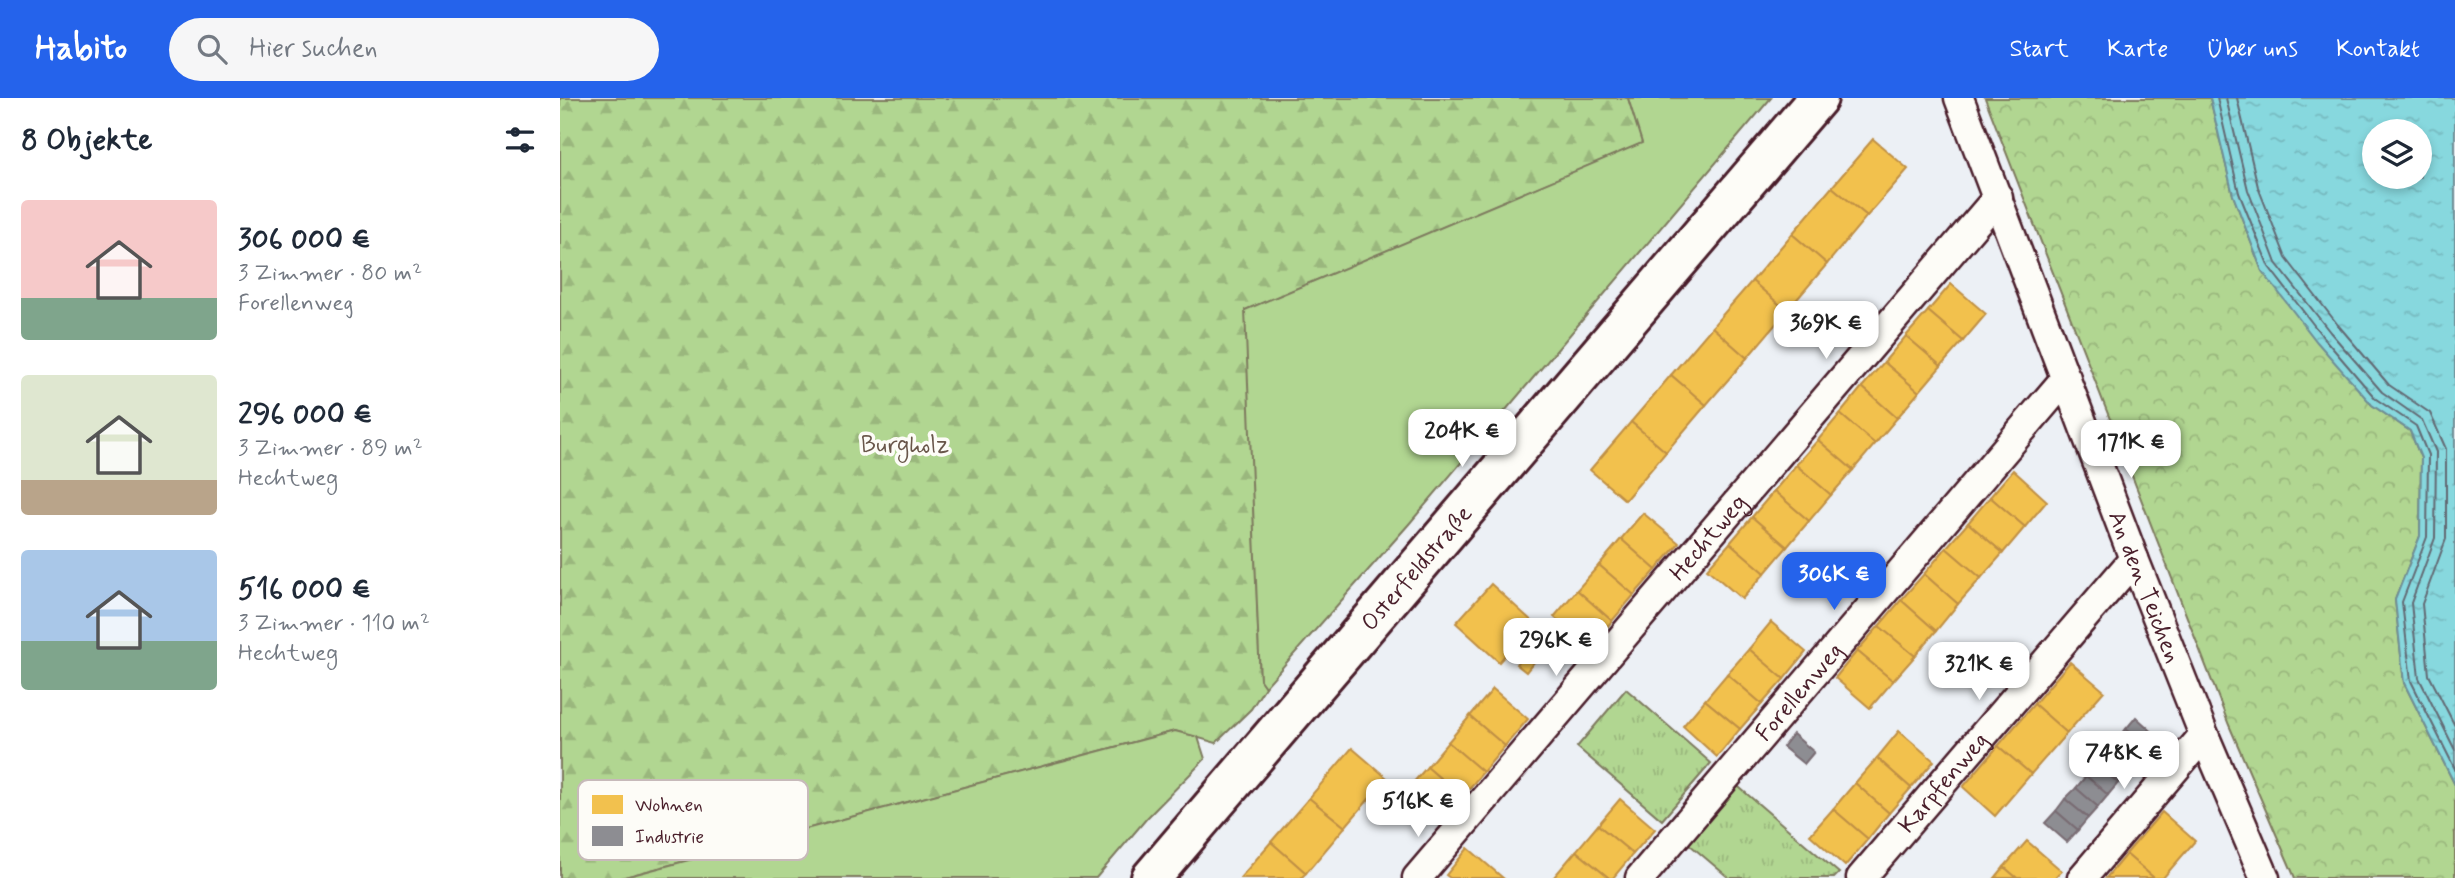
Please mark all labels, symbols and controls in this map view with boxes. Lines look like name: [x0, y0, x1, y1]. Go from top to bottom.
search box: [169, 18, 659, 81]
text: Habito: [35, 27, 127, 71]
icon: search: [193, 30, 231, 68]
text: Hier suchen: [249, 32, 378, 66]
text: Start: [2009, 34, 2069, 65]
text: Karte: [2107, 34, 2168, 65]
text: Über uns: [2206, 34, 2298, 65]
text: Kontakt: [2336, 34, 2420, 65]
map controls: [2362, 119, 2432, 189]
button: layers: [2362, 119, 2432, 189]
text: 8 Objekte: [21, 121, 152, 160]
icon: filters: [501, 121, 539, 159]
text: 306 000 €: [238, 220, 371, 259]
icon: home: [77, 228, 161, 312]
text: 3 Zimmer · 80 m²: [238, 259, 422, 289]
text: Forellenweg: [238, 289, 353, 319]
pin: 369K €: [1769, 302, 1883, 361]
text: 369K €: [1790, 309, 1862, 339]
text: 296 000 €: [238, 395, 373, 434]
icon: home: [77, 403, 161, 487]
pin: 204K €: [1405, 410, 1519, 469]
text: 204K €: [1424, 417, 1500, 447]
pin: 171K €: [2074, 420, 2188, 480]
text: 171K €: [2097, 428, 2165, 458]
park label: Burgholz: [861, 430, 949, 463]
text: 3 Zimmer · 89 m²: [238, 434, 423, 464]
text: Hechtweg: [238, 464, 338, 494]
street label: Hechtweg: [1663, 488, 1756, 588]
street label: Osterfeldstraße: [1355, 499, 1480, 638]
street label: An den Teichen: [2100, 507, 2188, 668]
pin: 306K €: [1777, 552, 1891, 612]
text: 306K €: [1798, 560, 1870, 590]
text: 516 000 €: [238, 570, 371, 609]
icon: home: [77, 578, 161, 662]
text: 3 Zimmer · 110 m²: [238, 609, 430, 639]
pin: 296K €: [1499, 618, 1613, 678]
text: 296K €: [1519, 626, 1593, 656]
street label: Forellenweg: [1749, 637, 1851, 748]
text: Hechtweg: [238, 639, 338, 669]
pin: 321K €: [1922, 642, 2036, 702]
text: 321K €: [1944, 650, 2014, 680]
street label: Karpfenweg: [1892, 726, 1996, 840]
pin: 748K €: [2067, 732, 2181, 791]
text: 748K €: [2085, 739, 2163, 769]
legend: [578, 780, 808, 860]
pin: 516K €: [1361, 780, 1475, 839]
text: 516K €: [1382, 787, 1454, 817]
text: Wohnen: [635, 793, 703, 818]
text: Industrie: [635, 825, 704, 850]

